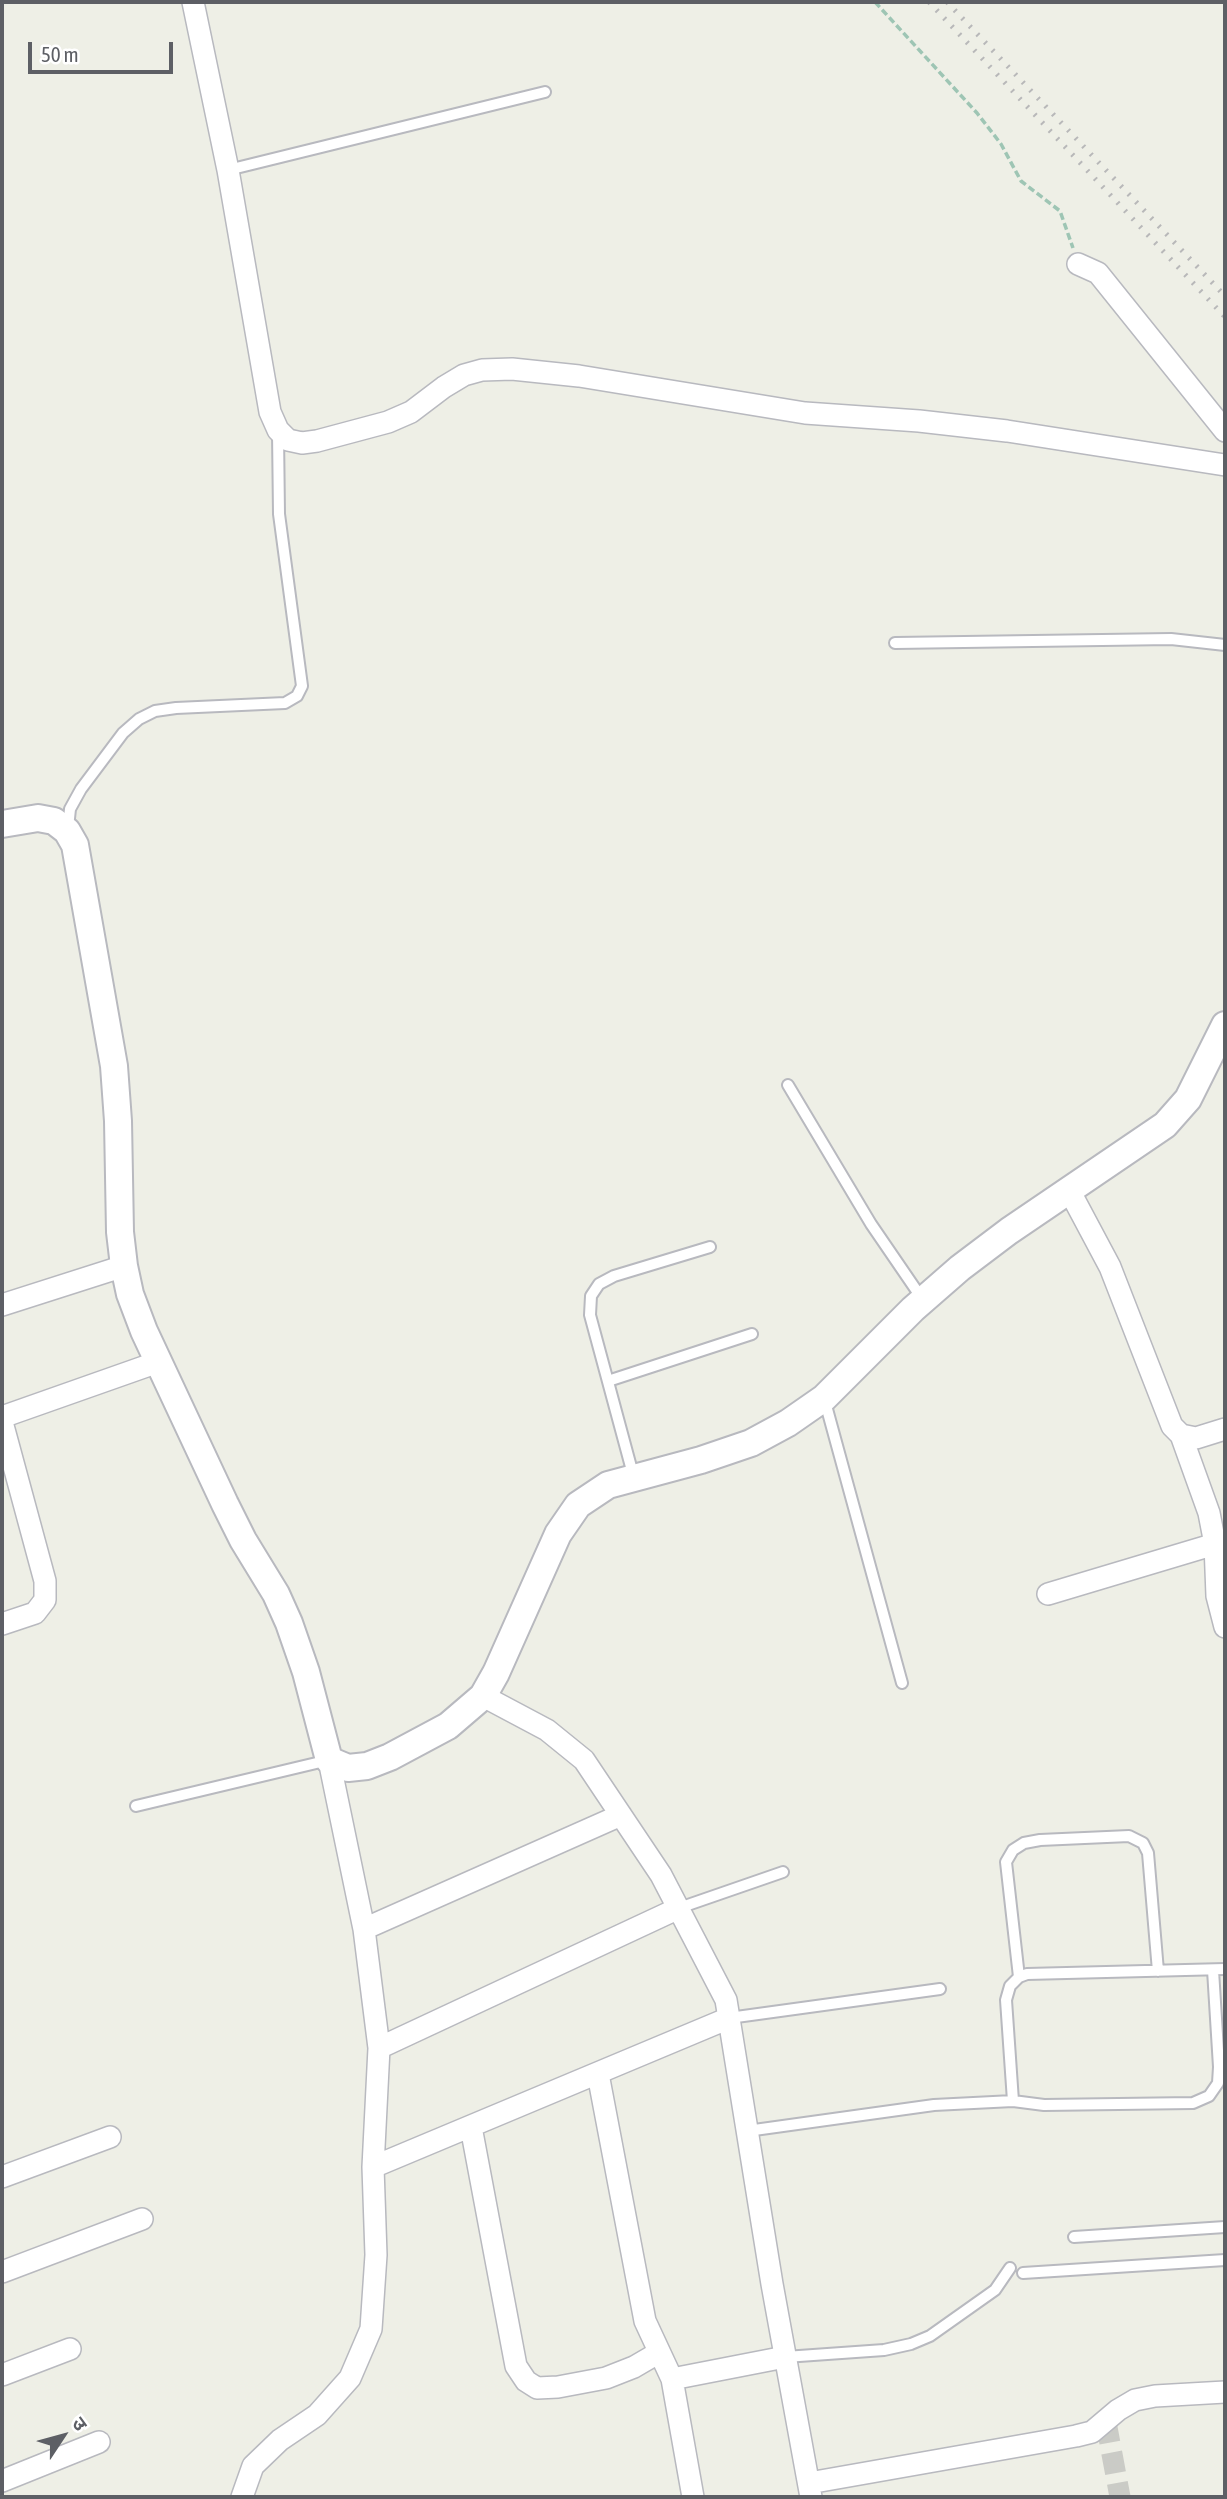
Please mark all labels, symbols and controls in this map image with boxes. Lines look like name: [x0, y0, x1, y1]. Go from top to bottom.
scale bar: [32, 28, 177, 72]
text: 50 m: [41, 42, 79, 66]
north arrow: [28, 2401, 98, 2471]
text: उ: [68, 2413, 92, 2435]

